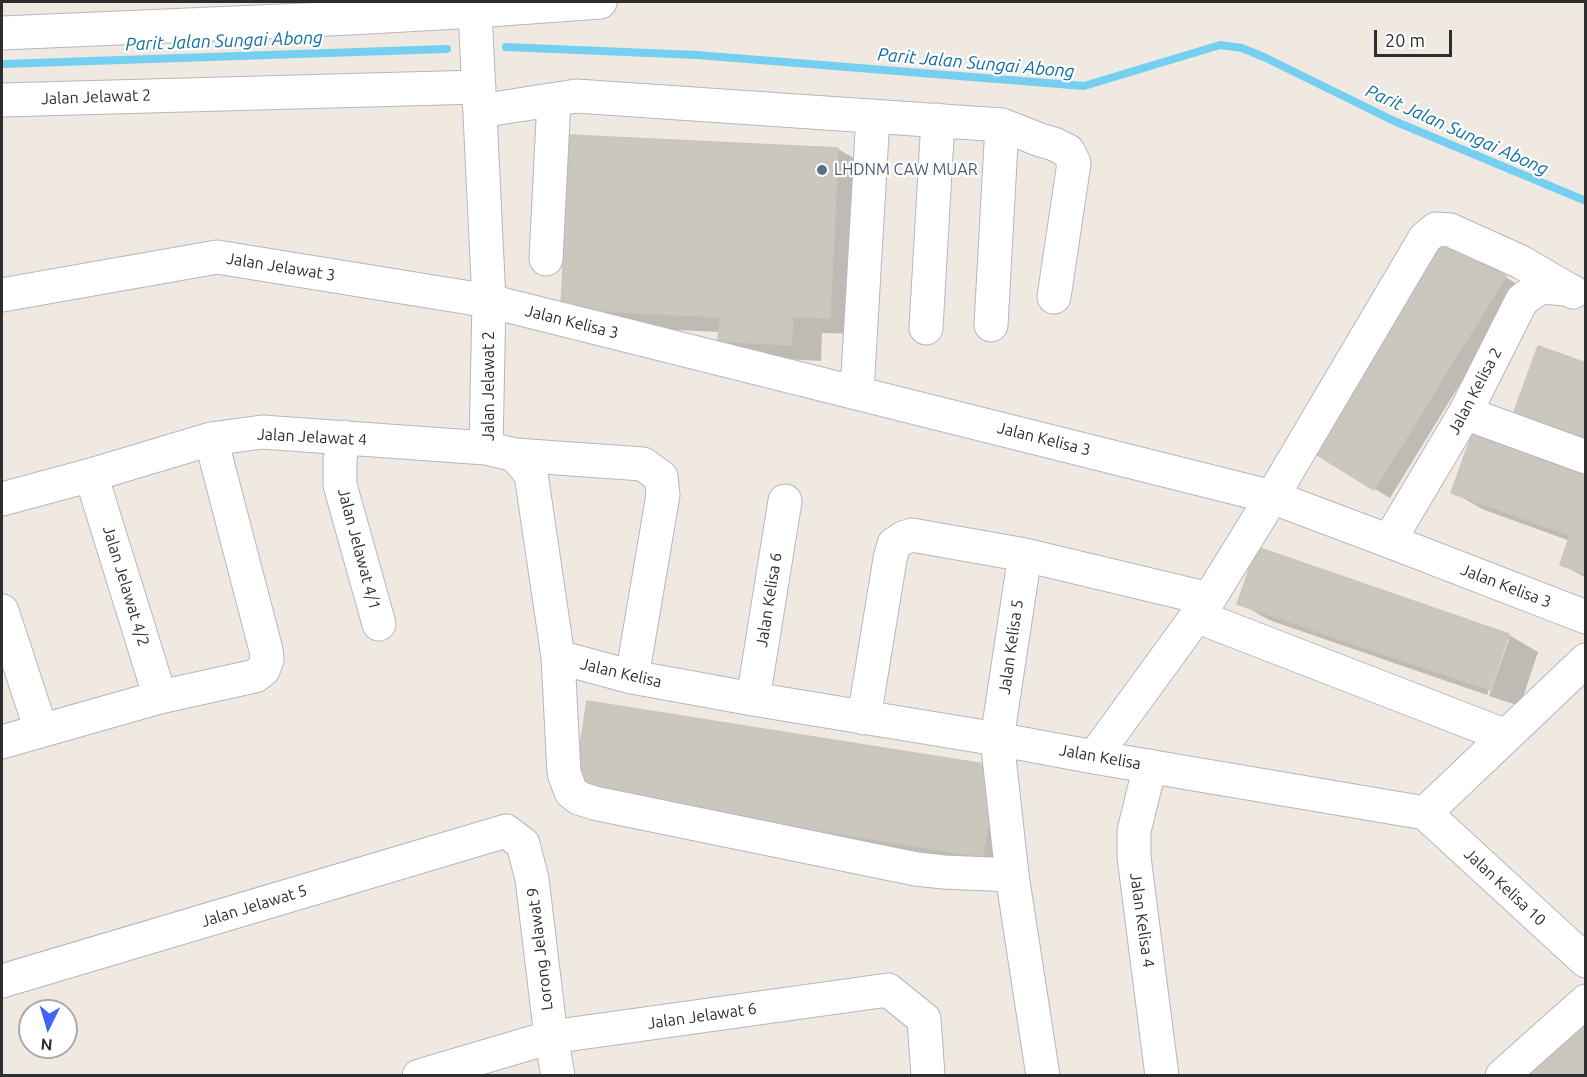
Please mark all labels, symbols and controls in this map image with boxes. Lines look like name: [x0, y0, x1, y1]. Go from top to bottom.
scale bar: [1377, 18, 1455, 56]
water label: Parit Jalan Sungai Abong: [125, 27, 323, 55]
text: 20 m: [1385, 30, 1425, 50]
water label: Parit Jalan Sungai Abong: [877, 44, 1075, 82]
water label: Parit Jalan Sungai Abong: [1362, 80, 1552, 180]
street label: Jalan Jelawat 2: [41, 85, 151, 109]
place label: LHDNM CAW MUAR: [834, 160, 978, 180]
marker: LHDNM CAW MUAR: [815, 163, 829, 177]
street label: Jalan Jelawat 3: [225, 249, 337, 285]
street label: Jalan Kelisa 3: [523, 301, 621, 343]
street label: Jalan Jelawat 2: [479, 331, 499, 441]
street label: Jalan Kelisa 2: [1444, 344, 1506, 438]
street label: Jalan Kelisa 3: [995, 418, 1093, 460]
street label: Jalan Jelawat 4: [257, 425, 367, 449]
street label: Jalan Jelawat 4/1: [334, 486, 384, 612]
street label: Jalan Jelawat 4/2: [99, 523, 153, 649]
street label: Jalan Kelisa 6: [752, 551, 786, 649]
street label: Jalan Kelisa 3: [1458, 560, 1554, 612]
street label: Jalan Kelisa 5: [995, 598, 1027, 696]
street label: Jalan Kelisa: [578, 654, 664, 692]
street label: Jalan Kelisa: [1057, 740, 1143, 774]
street label: Jalan Kelisa 10: [1460, 844, 1550, 930]
street label: Jalan Kelisa 4: [1126, 871, 1158, 969]
street label: Jalan Jelawat 5: [199, 881, 309, 931]
street label: Lorong Jelawat 9: [523, 886, 557, 1012]
north arrow: [18, 999, 78, 1059]
street label: Jalan Jelawat 6: [646, 999, 758, 1033]
text: N: [40, 1035, 53, 1054]

